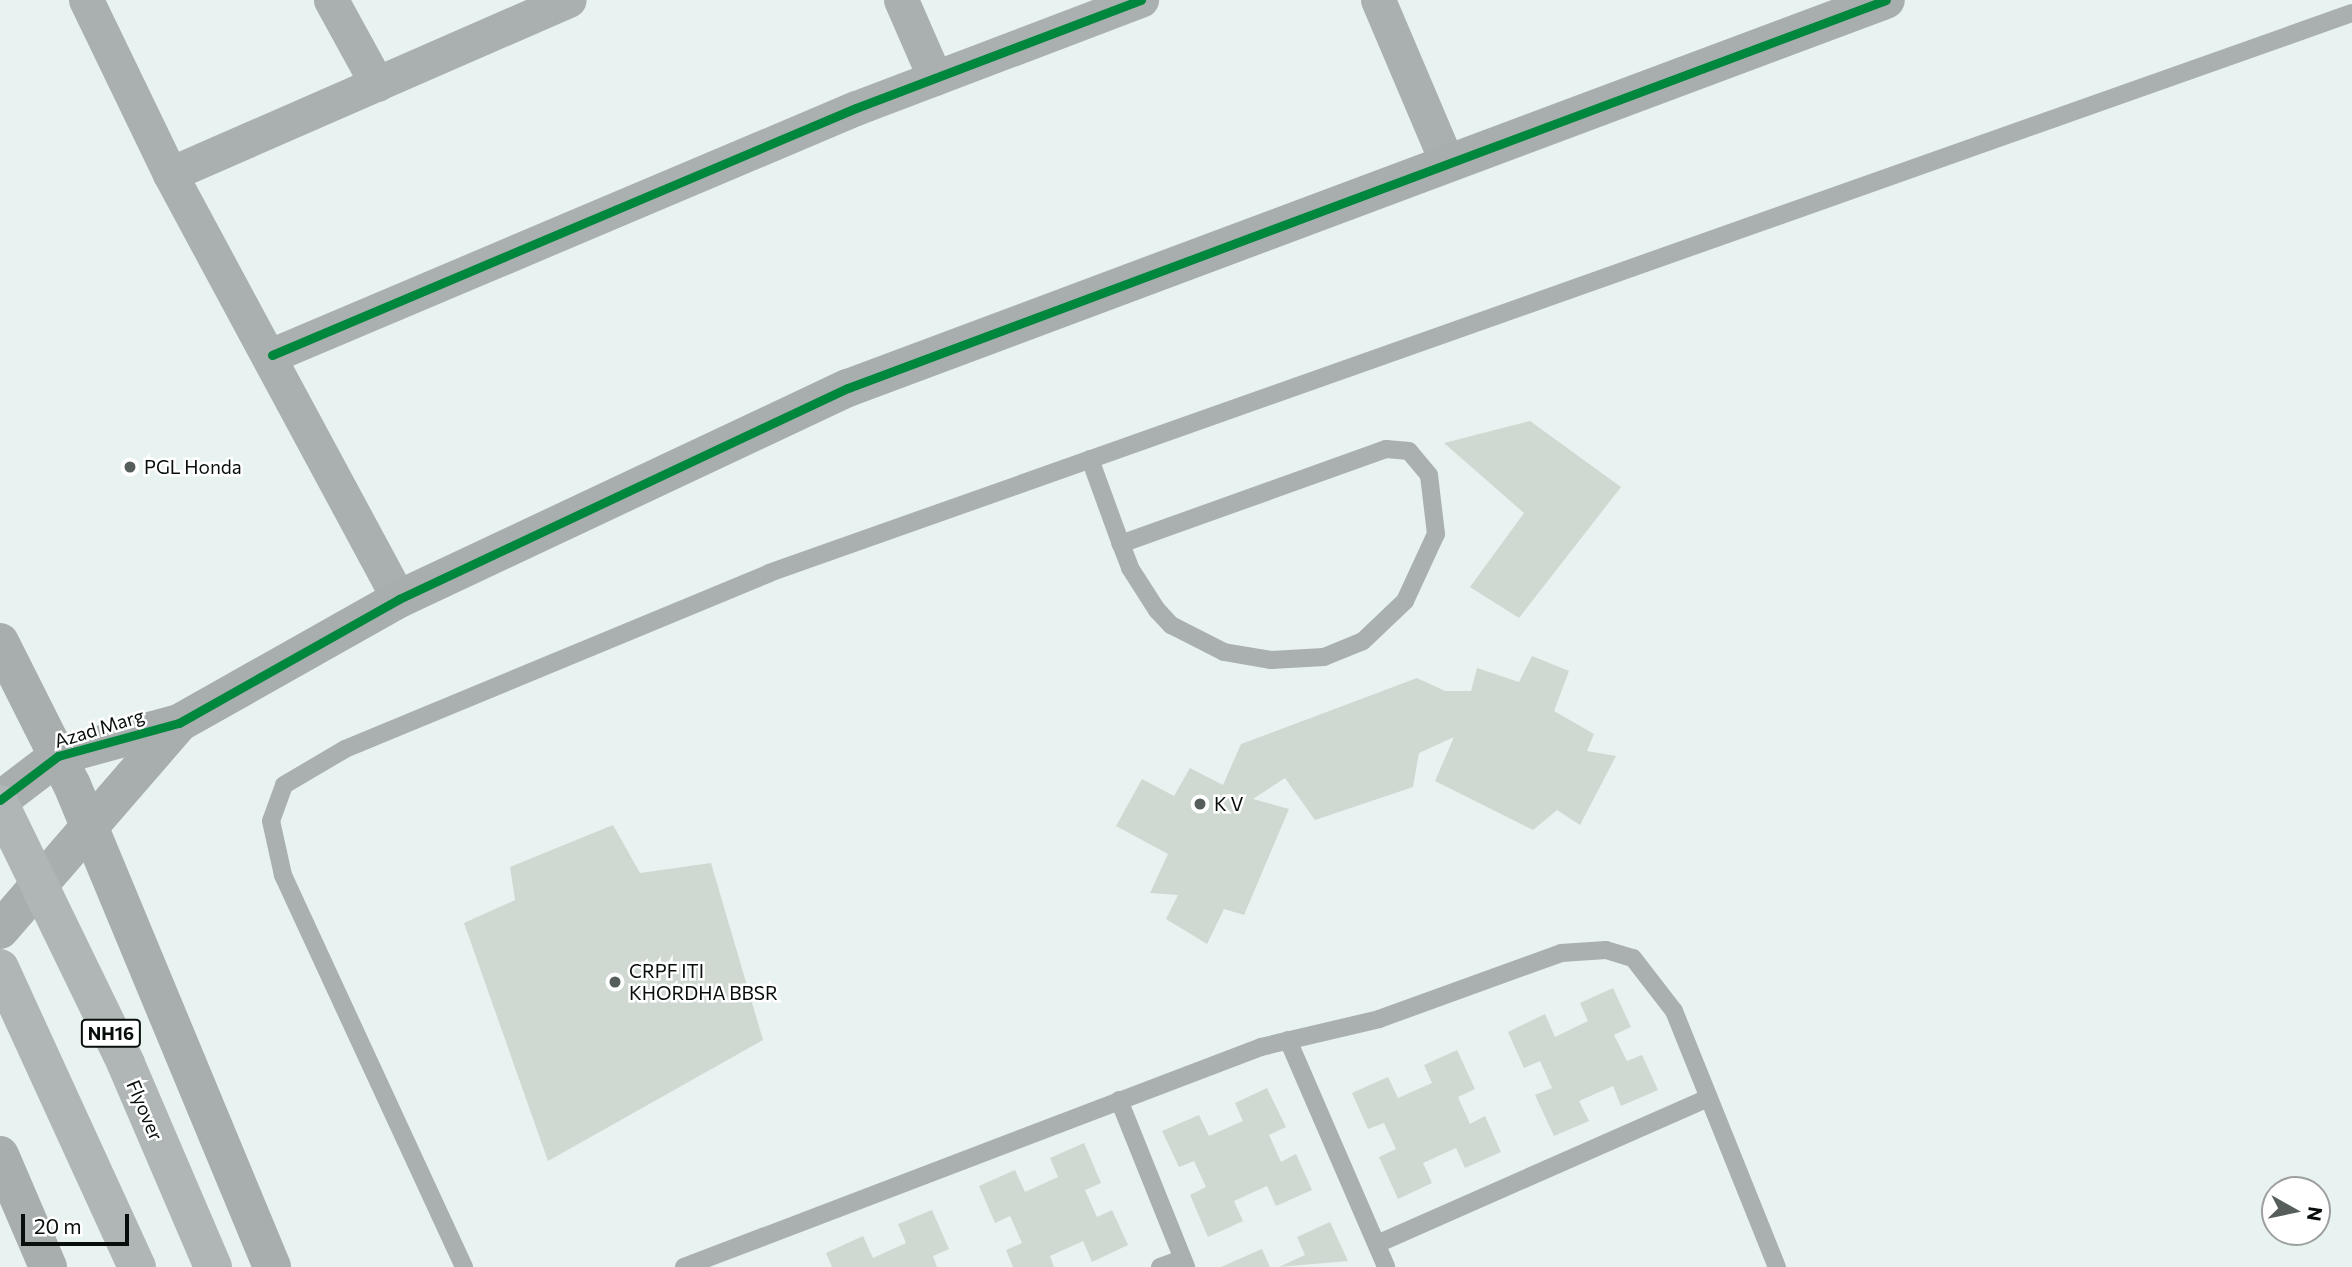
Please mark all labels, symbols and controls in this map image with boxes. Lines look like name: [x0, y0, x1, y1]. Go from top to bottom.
place label: PGL Honda: [144, 456, 242, 478]
marker: PGL Honda: [122, 459, 138, 475]
street label: Azad Marg: [51, 704, 147, 752]
place label: K V: [1214, 793, 1243, 815]
marker: K V: [1192, 796, 1208, 812]
place label: CRPF ITI KHORDHA BBSR: [629, 960, 778, 1004]
marker: CRPF ITI KHORDHA BBSR: [607, 974, 623, 990]
road number: NH16: [80, 1018, 142, 1048]
street label: Flyover: [122, 1076, 168, 1144]
north arrow: [2261, 1176, 2331, 1246]
scale bar: [24, 1200, 133, 1244]
text: N: [2303, 1205, 2328, 1223]
text: 20 m: [34, 1213, 82, 1238]

